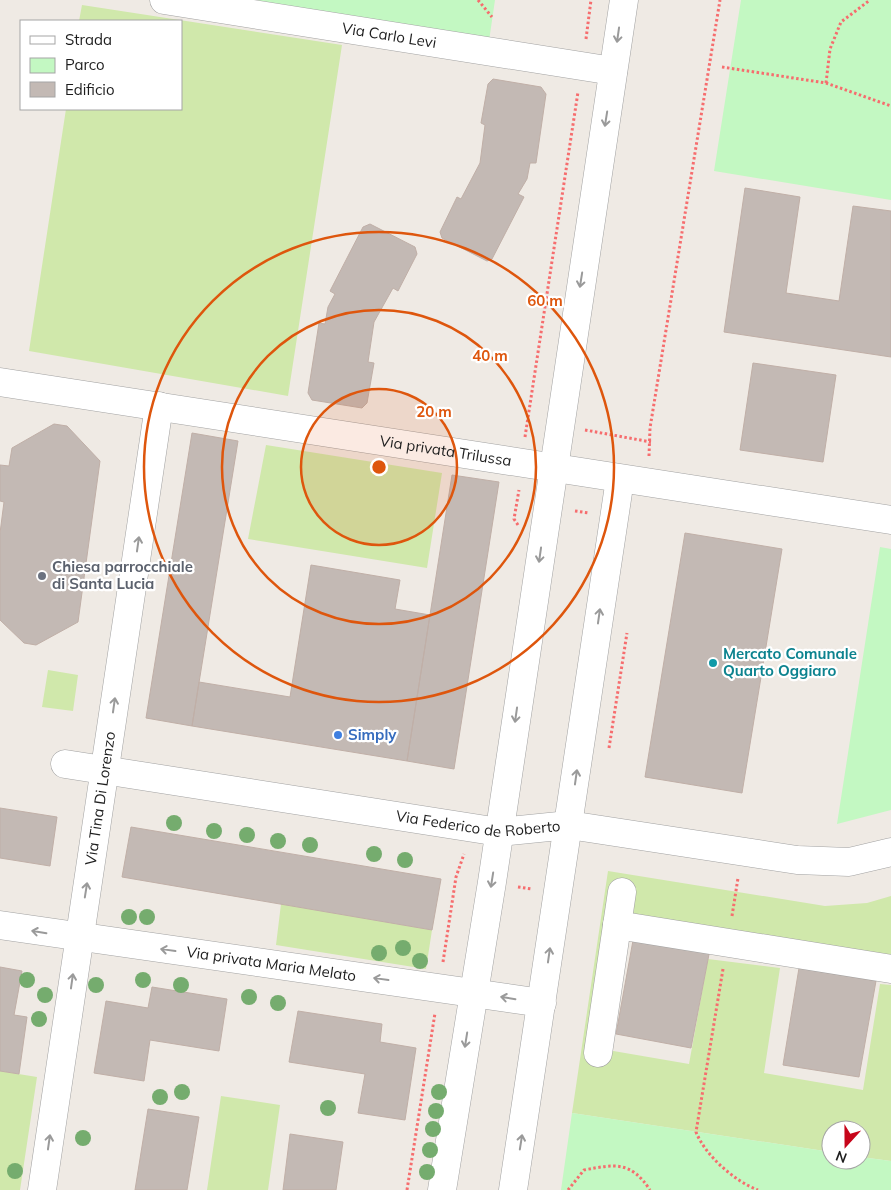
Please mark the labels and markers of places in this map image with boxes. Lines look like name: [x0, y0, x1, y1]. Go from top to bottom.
centre of rings: [370, 458, 388, 476]
place label: Chiesa parrocchiale di Santa Lucia: [52, 557, 193, 593]
marker: Chiesa parrocchiale di Santa Lucia: [36, 570, 48, 582]
place label: Mercato Comunale Quarto Oggiaro: [723, 644, 857, 680]
marker: Mercato Comunale Quarto Oggiaro: [707, 657, 719, 669]
place label: Simply: [348, 725, 397, 744]
marker: Simply: [332, 729, 344, 741]

